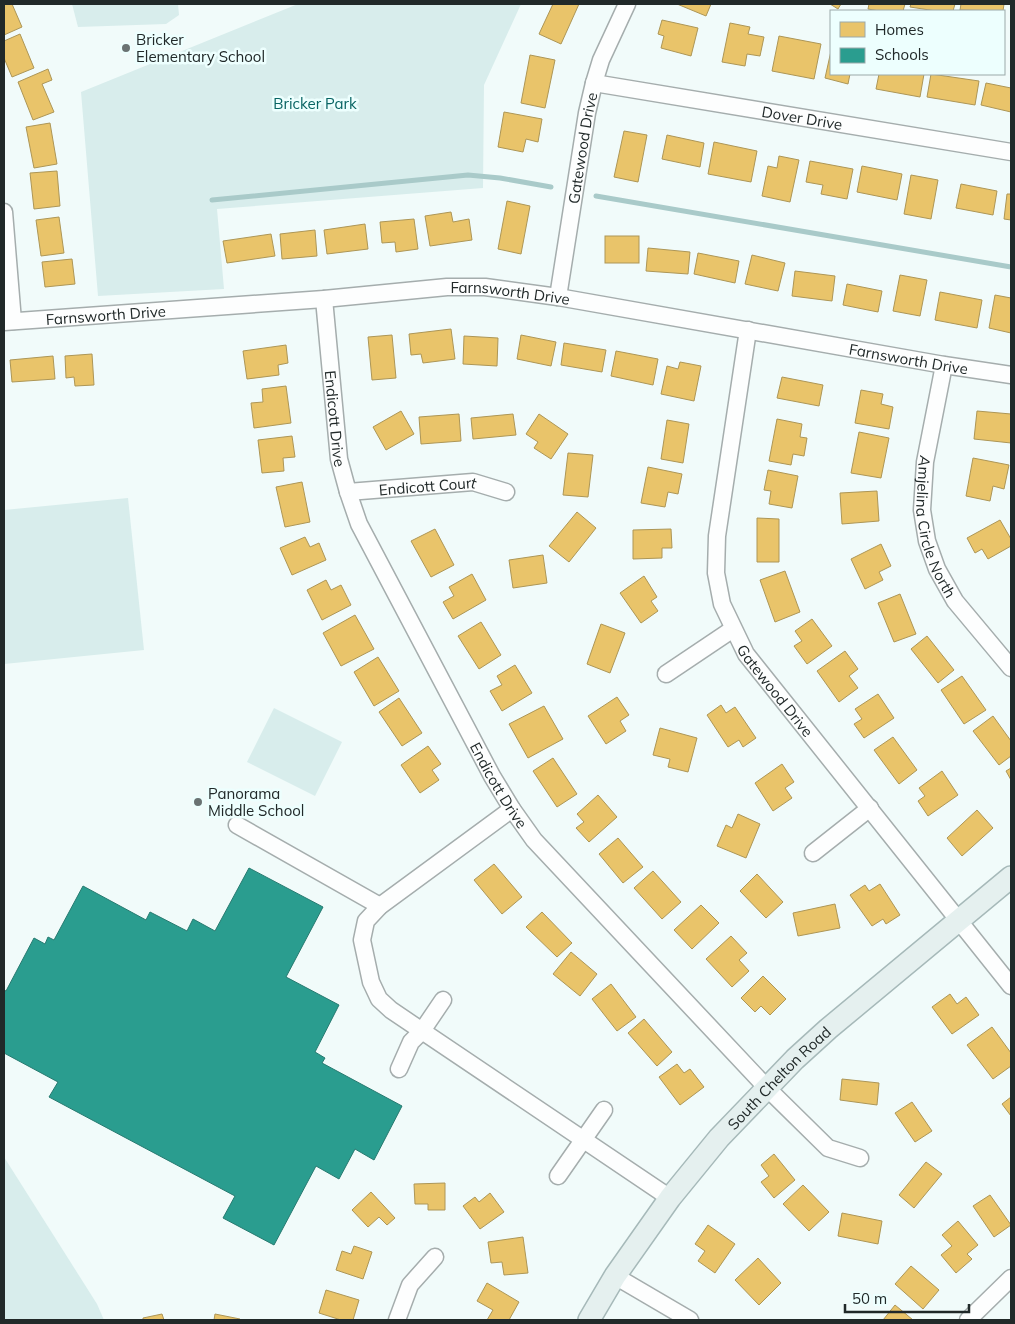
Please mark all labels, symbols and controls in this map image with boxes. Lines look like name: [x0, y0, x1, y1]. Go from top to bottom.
legend: [830, 10, 1005, 75]
text: Homes: [875, 20, 924, 39]
place label: Bricker Elementary School: [136, 30, 265, 66]
marker: Bricker Elementary School: [120, 42, 132, 54]
text: Schools: [875, 45, 929, 64]
street label: Gatewood Drive: [563, 90, 601, 205]
park label: Bricker Park: [273, 94, 357, 113]
street label: Dover Drive: [760, 101, 844, 133]
street label: Farnsworth Drive: [450, 277, 572, 308]
street label: Farnsworth Drive: [45, 301, 166, 328]
street label: Farnsworth Drive: [848, 339, 969, 378]
street label: Endicott Drive: [321, 370, 350, 469]
street label: Amjelina Circle North: [912, 454, 961, 601]
street label: Endicott Court: [378, 472, 479, 499]
street label: Gatewood Drive: [733, 641, 818, 740]
street label: Endicott Drive: [466, 739, 532, 832]
place label: Panorama Middle School: [208, 784, 304, 820]
marker: Panorama Middle School: [192, 796, 204, 808]
street label: South Chelton Road: [723, 1022, 834, 1133]
scale bar: [845, 1282, 969, 1314]
text: 50 m: [852, 1289, 887, 1308]

